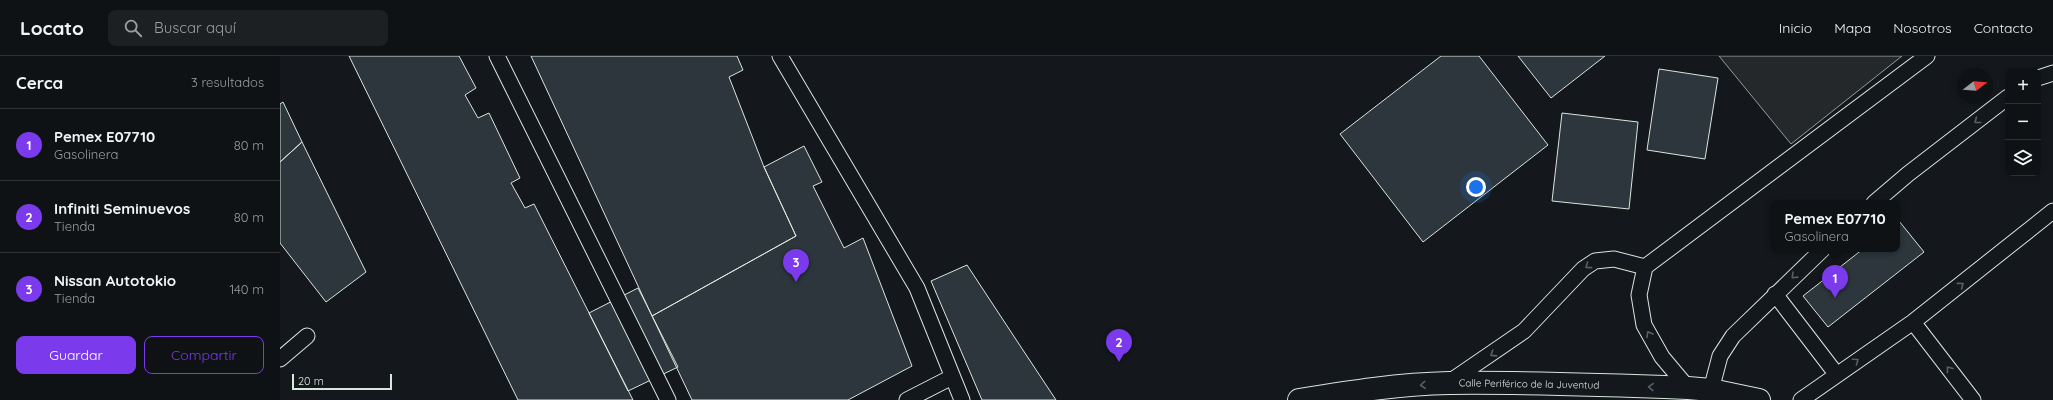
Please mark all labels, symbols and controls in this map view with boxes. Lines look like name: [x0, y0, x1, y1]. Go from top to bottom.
search box: [108, 10, 388, 46]
text: Locato: [20, 16, 84, 40]
icon: search: [122, 17, 144, 39]
text: Buscar aquí: [154, 18, 236, 37]
text: Inicio: [1779, 19, 1812, 37]
text: Mapa: [1834, 19, 1871, 37]
text: Nosotros: [1893, 19, 1952, 37]
text: Contacto: [1974, 19, 2033, 37]
north arrow: [1957, 68, 1993, 104]
map controls: [2005, 68, 2041, 176]
button: +: [2005, 68, 2041, 104]
text: Cerca: [16, 72, 63, 93]
text: 3 resultados: [191, 74, 264, 90]
button: −: [2005, 104, 2041, 140]
one-way arrow: [1975, 116, 1982, 123]
text: Pemex E07710: [54, 127, 155, 146]
text: 1: [26, 137, 32, 153]
text: 80 m: [234, 137, 264, 153]
button: layers: [2005, 140, 2041, 176]
text: Gasolinera: [54, 146, 118, 162]
your location: [1466, 177, 1486, 197]
text: Infiniti Seminuevos: [54, 199, 190, 218]
popup: [1770, 200, 1900, 252]
text: 2: [25, 209, 33, 225]
text: 80 m: [234, 209, 264, 225]
text: Pemex E07710: [1784, 209, 1886, 228]
text: Tienda: [54, 218, 95, 234]
text: Gasolinera: [1784, 228, 1849, 244]
pin: 3: [783, 249, 809, 282]
one-way arrow: [1585, 261, 1592, 269]
pin: 1: [1822, 265, 1848, 298]
text: Nissan Autotokio: [54, 271, 176, 290]
one-way arrow: [1792, 271, 1799, 278]
text: 3: [26, 281, 32, 297]
text: 140 m: [229, 281, 264, 297]
one-way arrow: [1957, 283, 1964, 290]
text: Tienda: [54, 290, 95, 306]
pin: 2: [1106, 329, 1132, 362]
one-way arrow: [1647, 331, 1654, 338]
button: Guardar: [16, 336, 136, 374]
button: Compartir: [144, 336, 264, 374]
one-way arrow: [1490, 349, 1497, 356]
one-way arrow: [1852, 359, 1859, 366]
one-way arrow: [1946, 366, 1954, 373]
scale bar: [292, 372, 392, 391]
text: 20 m: [298, 374, 324, 388]
street label: Calle Periférico de la Juventud: [1459, 376, 1599, 392]
one-way arrow: [1420, 381, 1426, 390]
one-way arrow: [1648, 383, 1654, 391]

